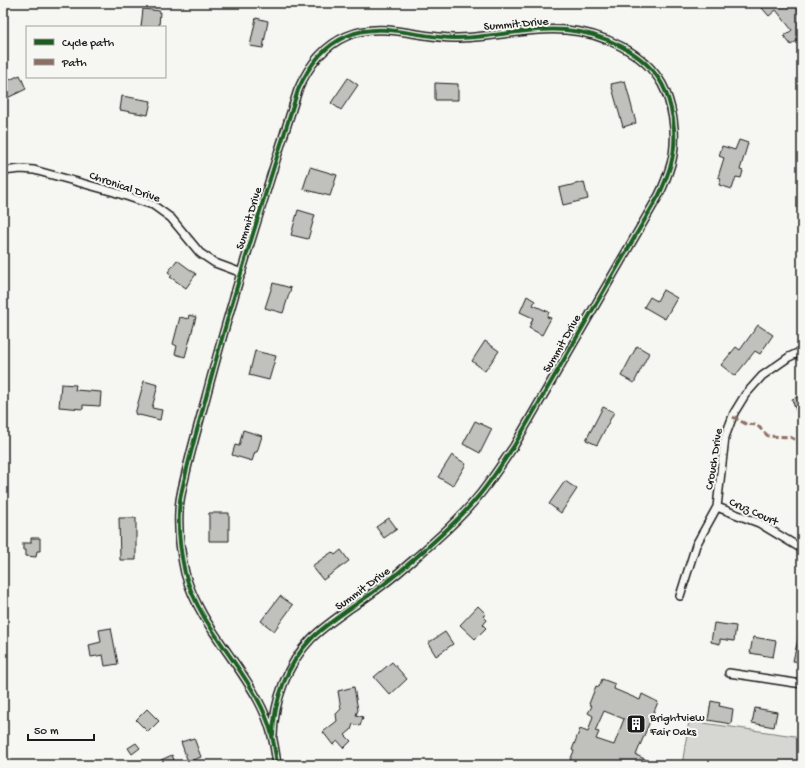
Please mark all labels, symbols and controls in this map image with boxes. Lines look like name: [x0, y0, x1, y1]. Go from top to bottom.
street label: Summit Drive: [483, 15, 550, 35]
legend: [26, 26, 166, 78]
text: Cycle path: [62, 37, 115, 51]
text: Path: [61, 57, 87, 71]
street label: Chronical Drive: [87, 169, 162, 207]
street label: Summit Drive: [234, 185, 266, 252]
street label: Summit Drive: [540, 312, 585, 376]
street label: Crouch Drive: [703, 427, 727, 491]
street label: Cruz Court: [727, 496, 781, 530]
street label: Summit Drive: [333, 564, 394, 614]
place label: Brightview Fair Oaks: [649, 712, 705, 740]
building icon: Brightview Fair Oaks: [625, 713, 647, 735]
scale bar: [28, 716, 94, 742]
text: 50 m: [34, 725, 59, 739]

